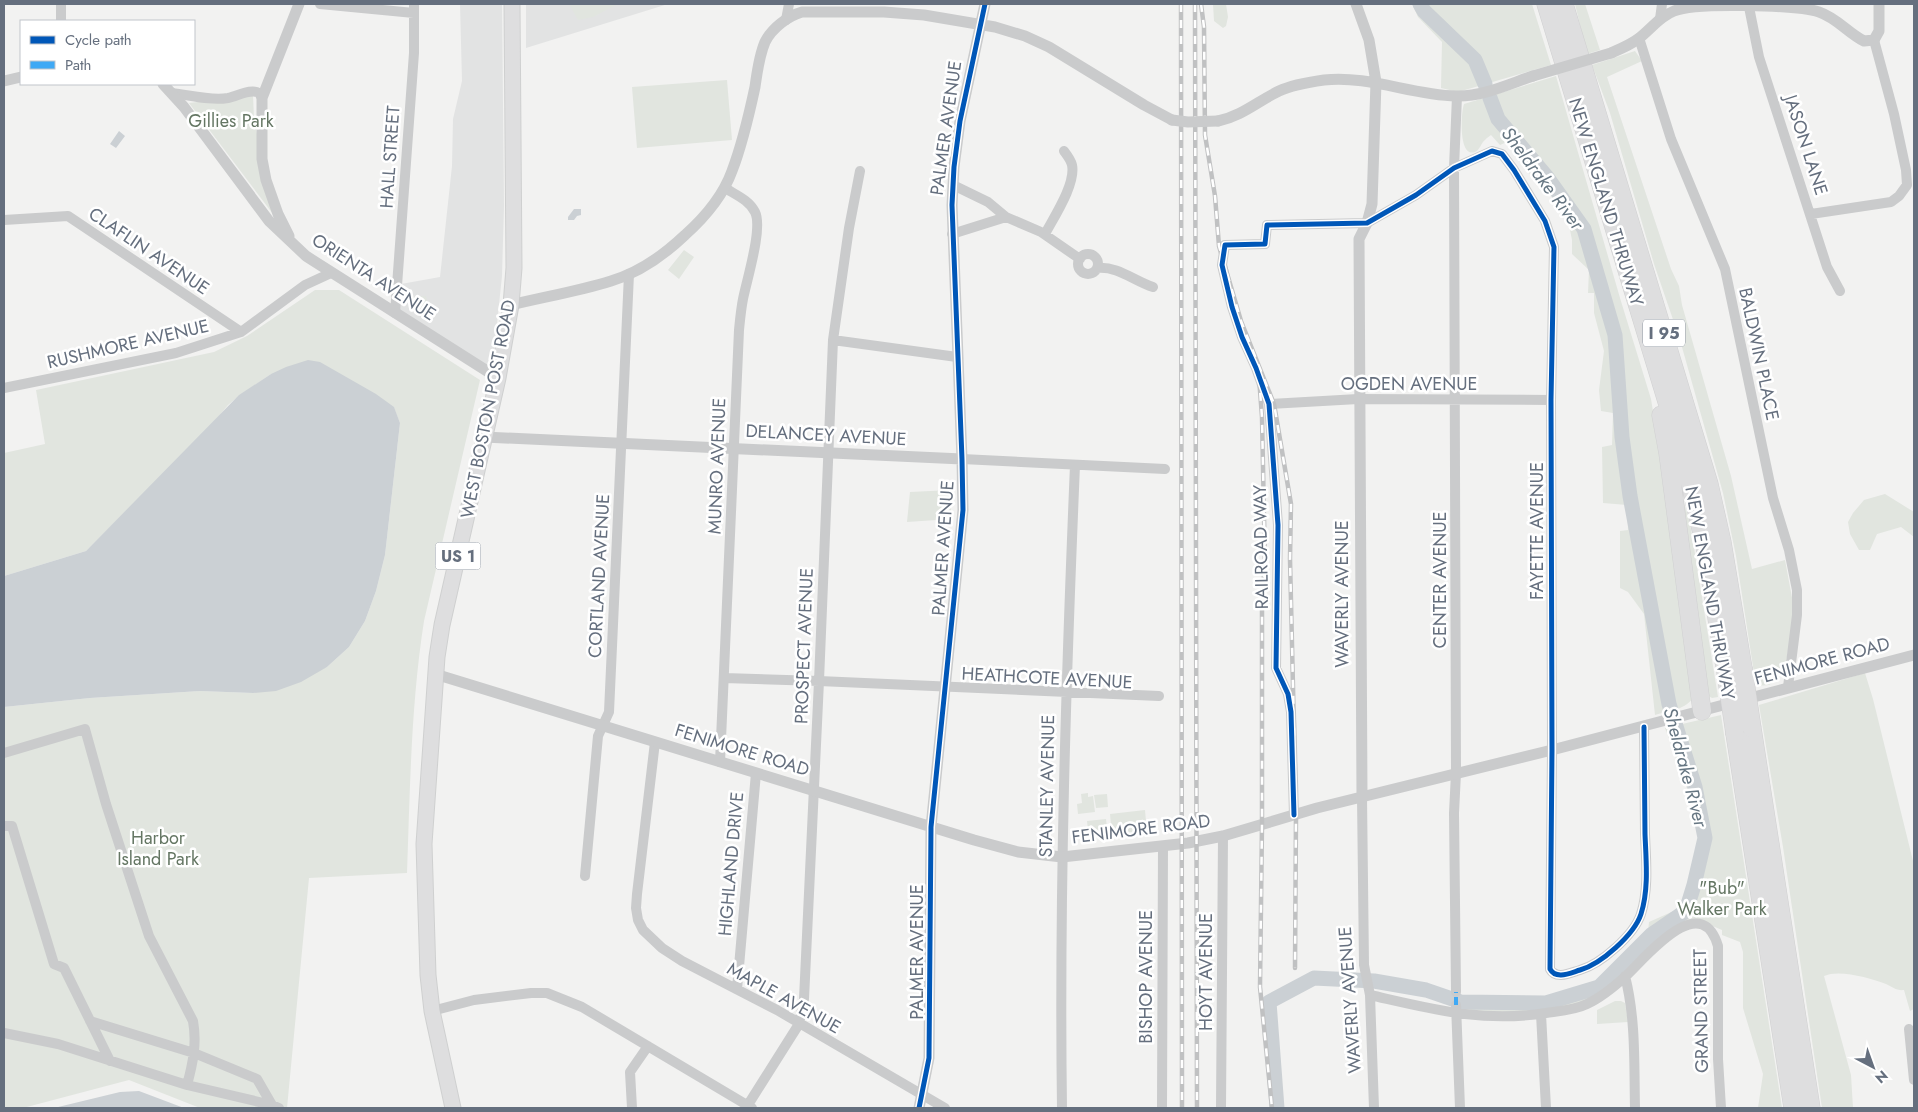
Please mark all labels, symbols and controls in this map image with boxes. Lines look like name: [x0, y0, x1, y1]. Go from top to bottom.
legend: [20, 20, 195, 85]
text: Cycle path: [65, 29, 132, 51]
text: Path: [65, 54, 91, 76]
street label: PALMER AVENUE: [924, 59, 968, 197]
street label: JASON LANE: [1777, 90, 1834, 198]
street label: NEW ENGLAND THRUWAY: [1562, 95, 1650, 310]
street label: HALL STREET: [373, 104, 407, 209]
park label: Gillies Park: [188, 108, 274, 134]
water label: Sheldrake River: [1495, 121, 1591, 237]
street label: CLAFLIN AVENUE: [83, 201, 215, 301]
street label: ORIENTA AVENUE: [307, 227, 441, 327]
street label: BALDWIN PLACE: [1732, 285, 1786, 423]
street label: WEST BOSTON POST ROAD: [454, 297, 522, 521]
street label: RUSHMORE AVENUE: [45, 313, 211, 375]
road number: I 95: [1643, 319, 1685, 346]
street label: OGDEN AVENUE: [1341, 371, 1477, 397]
street label: MUNRO AVENUE: [702, 397, 732, 535]
street label: DELANCEY AVENUE: [745, 418, 907, 452]
street label: FAYETTE AVENUE: [1524, 462, 1550, 600]
street label: PALMER AVENUE: [925, 479, 961, 617]
street label: RAILROAD WAY: [1247, 484, 1275, 609]
street label: NEW ENGLAND THRUWAY: [1678, 484, 1742, 703]
street label: CORTLAND AVENUE: [582, 493, 616, 659]
street label: CENTER AVENUE: [1427, 512, 1453, 648]
street label: WAVERLY AVENUE: [1329, 520, 1355, 668]
road number: US 1: [436, 542, 480, 570]
street label: PROSPECT AVENUE: [788, 567, 820, 725]
street label: FENIMORE ROAD: [1751, 630, 1893, 692]
street label: HEATHCOTE AVENUE: [961, 661, 1133, 695]
water label: Sheldrake River: [1657, 704, 1715, 831]
street label: STANLEY AVENUE: [1033, 714, 1061, 858]
street label: FENIMORE ROAD: [672, 717, 812, 783]
street label: HIGHLAND DRIVE: [712, 791, 750, 937]
street label: FENIMORE ROAD: [1070, 808, 1212, 850]
park label: Harbor Island Park: [117, 825, 199, 872]
park label: "Bub" Walker Park: [1677, 875, 1767, 922]
street label: PALMER AVENUE: [904, 884, 930, 1020]
street label: BISHOP AVENUE: [1133, 910, 1159, 1044]
street label: HOYT AVENUE: [1193, 913, 1219, 1031]
street label: WAVERLY AVENUE: [1332, 926, 1368, 1074]
street label: GRAND STREET: [1687, 948, 1715, 1073]
street label: MAPLE AVENUE: [722, 956, 846, 1040]
north arrow: [1848, 1042, 1898, 1092]
text: N: [1871, 1066, 1892, 1088]

